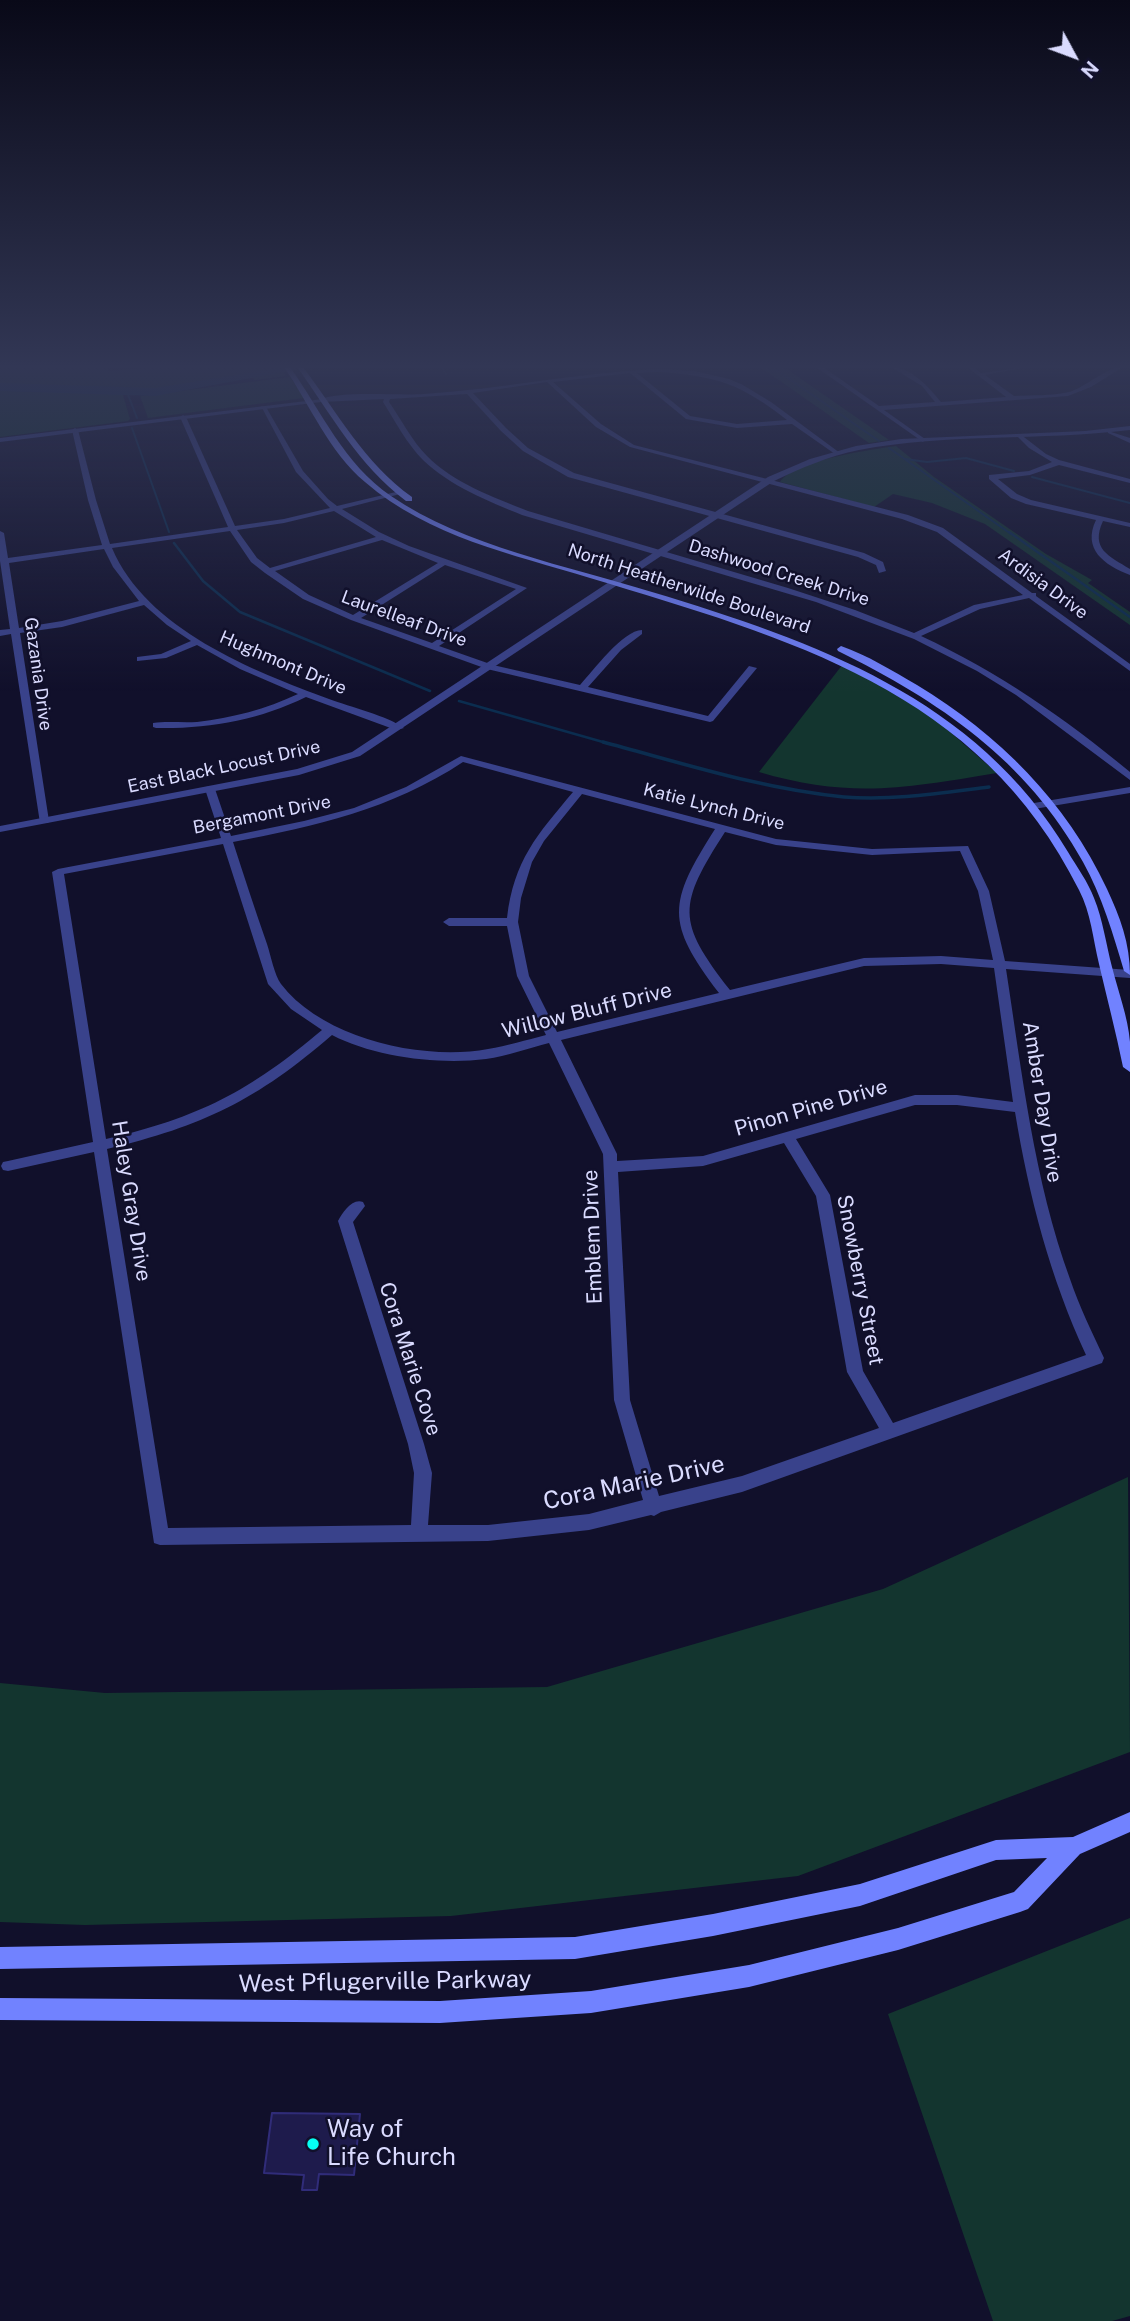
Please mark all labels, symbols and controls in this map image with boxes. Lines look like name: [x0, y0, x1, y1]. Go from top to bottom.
north arrow: [1039, 21, 1109, 91]
text: N: [1077, 57, 1103, 83]
street label: Dashwood Creek Drive: [686, 535, 872, 611]
street label: North Heatherwilde Boulevard: [565, 540, 813, 638]
street label: Ardisia Drive: [994, 544, 1092, 624]
street label: Laurelleaf Drive: [338, 586, 470, 652]
street label: Gazania Drive: [19, 616, 57, 732]
street label: Hughmont Drive: [216, 626, 350, 700]
street label: East Black Locust Drive: [126, 736, 322, 798]
street label: Katie Lynch Drive: [641, 779, 787, 835]
street label: Bergamont Drive: [191, 791, 333, 839]
street label: Willow Bluff Drive: [499, 978, 675, 1044]
street label: Amber Day Drive: [1017, 1019, 1067, 1185]
street label: Pinon Pine Drive: [732, 1074, 890, 1142]
street label: Haley Gray Drive: [106, 1119, 156, 1283]
street label: Emblem Drive: [578, 1169, 608, 1305]
street label: Snowberry Street: [831, 1193, 889, 1367]
street label: Cora Marie Cove: [373, 1279, 447, 1439]
street label: Cora Marie Drive: [541, 1450, 727, 1516]
street label: West Pflugerville Parkway: [238, 1965, 532, 1999]
place label: Way of Life Church: [327, 2116, 456, 2172]
marker: Way of Life Church: [305, 2136, 321, 2152]

